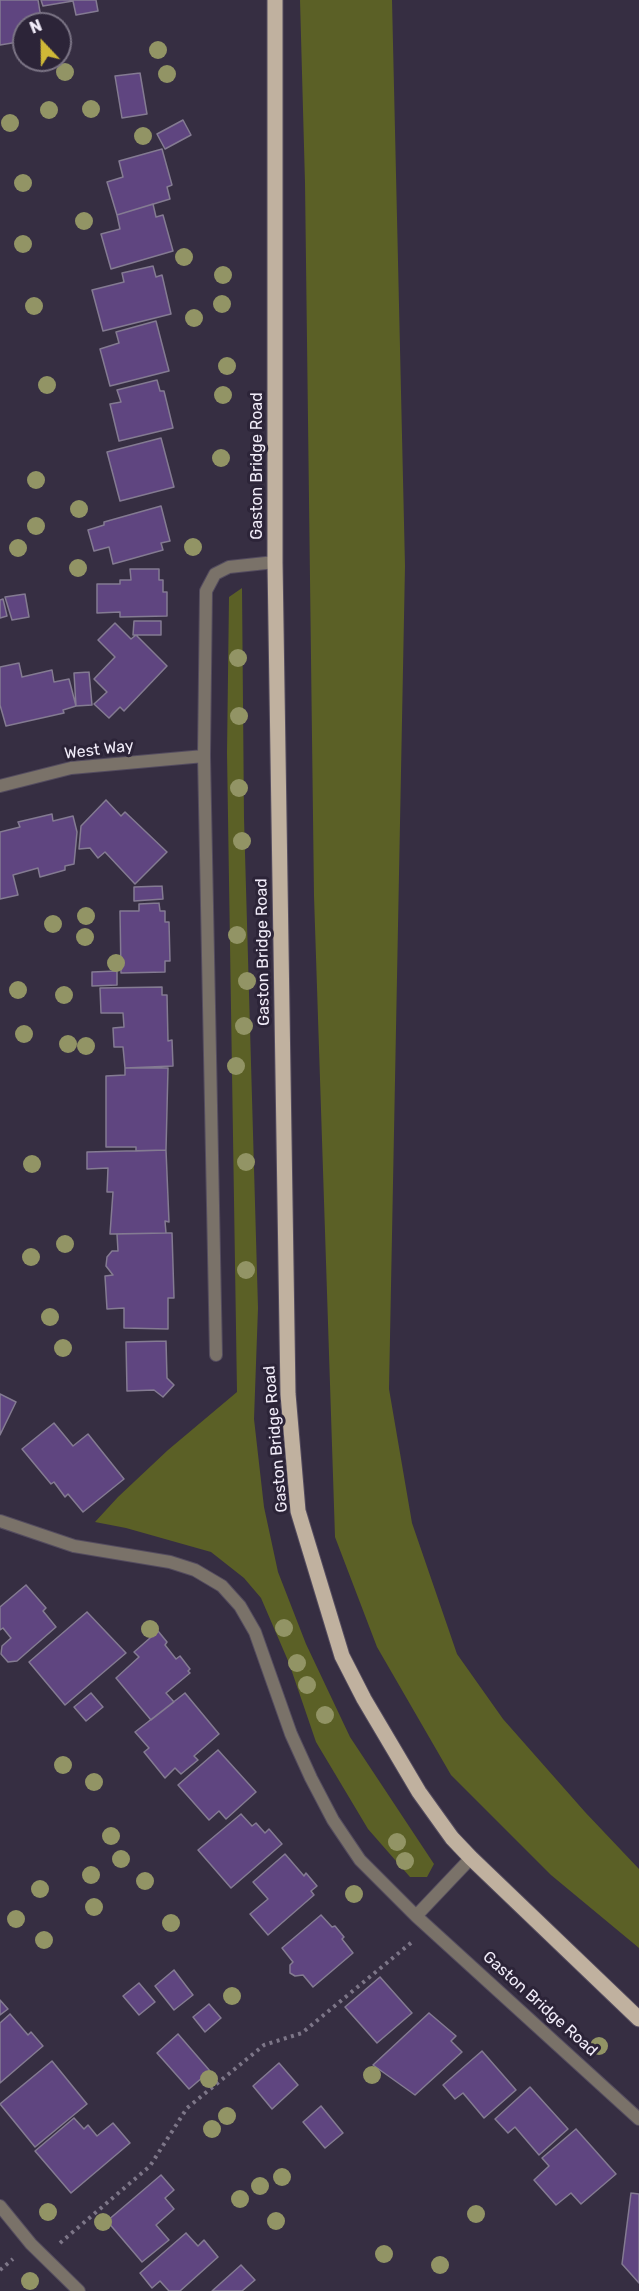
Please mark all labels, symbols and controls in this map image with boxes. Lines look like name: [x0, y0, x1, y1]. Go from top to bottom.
north arrow: [12, 12, 72, 72]
text: N: [27, 16, 45, 38]
street label: Gaston Bridge Road: [247, 392, 267, 540]
street label: West Way: [63, 736, 135, 764]
street label: Gaston Bridge Road: [252, 878, 274, 1026]
street label: Gaston Bridge Road: [260, 1365, 292, 1513]
street label: Gaston Bridge Road: [479, 1948, 601, 2060]

